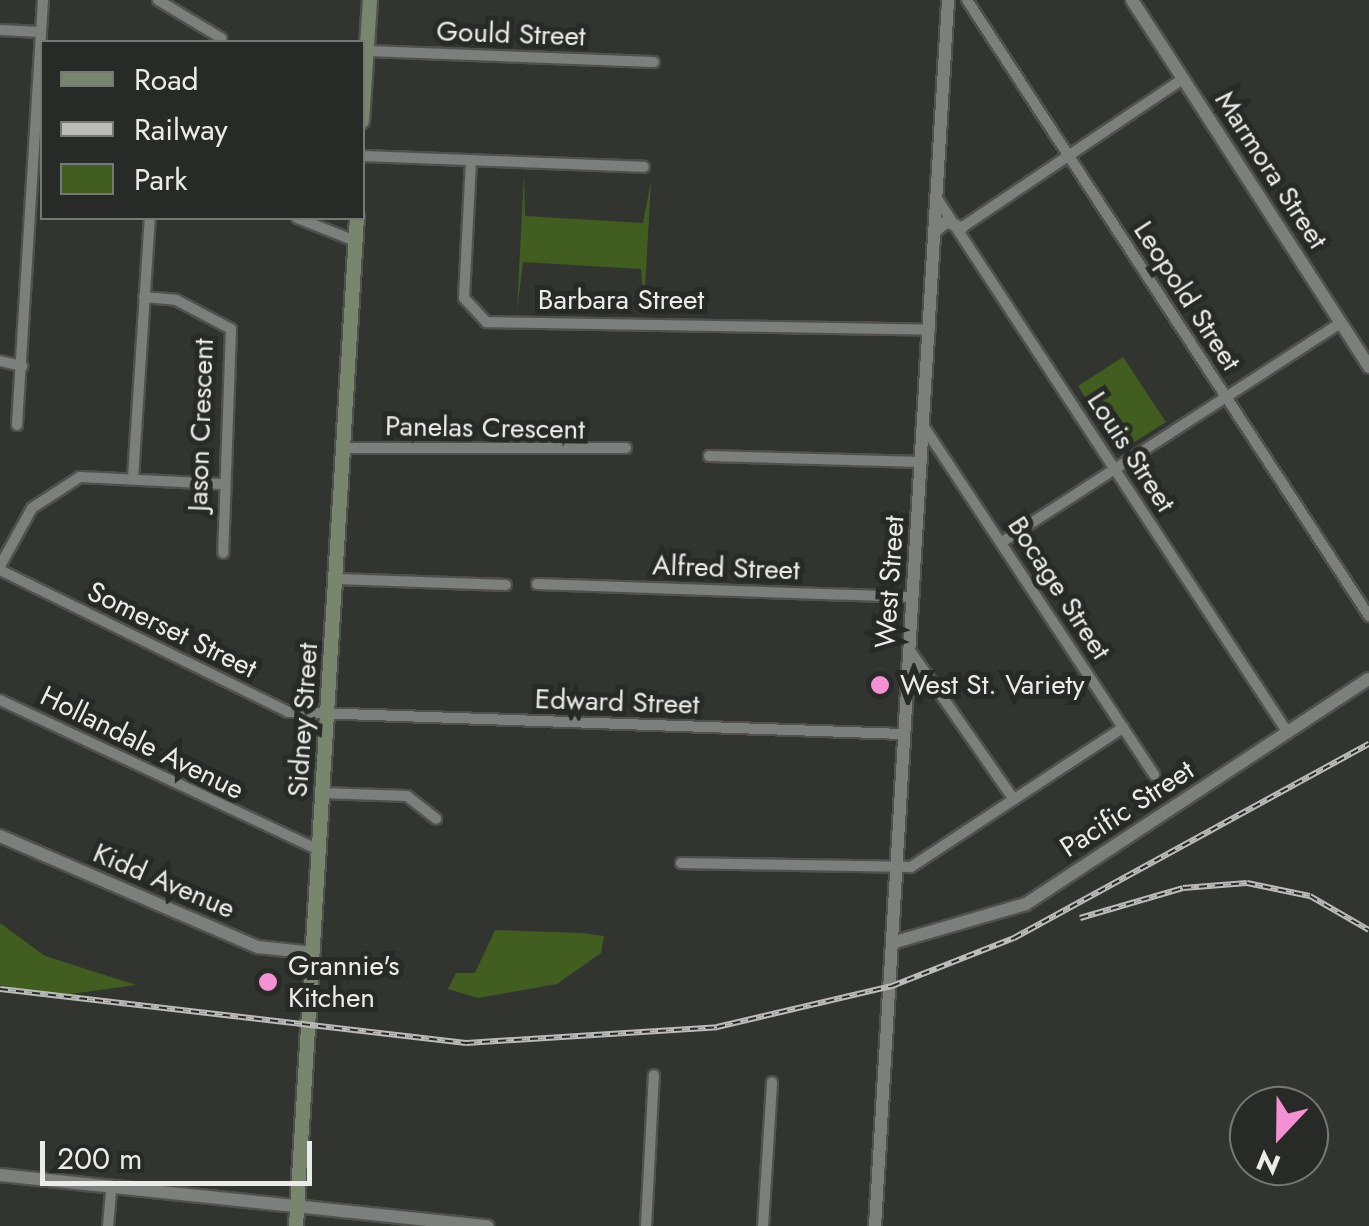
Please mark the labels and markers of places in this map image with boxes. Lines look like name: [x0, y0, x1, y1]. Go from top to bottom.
place label: West St. Variety: [900, 668, 1085, 702]
marker: West St. Variety: [869, 674, 891, 696]
place label: Grannie's Kitchen: [288, 949, 399, 1015]
marker: Grannie's Kitchen: [257, 971, 279, 993]

